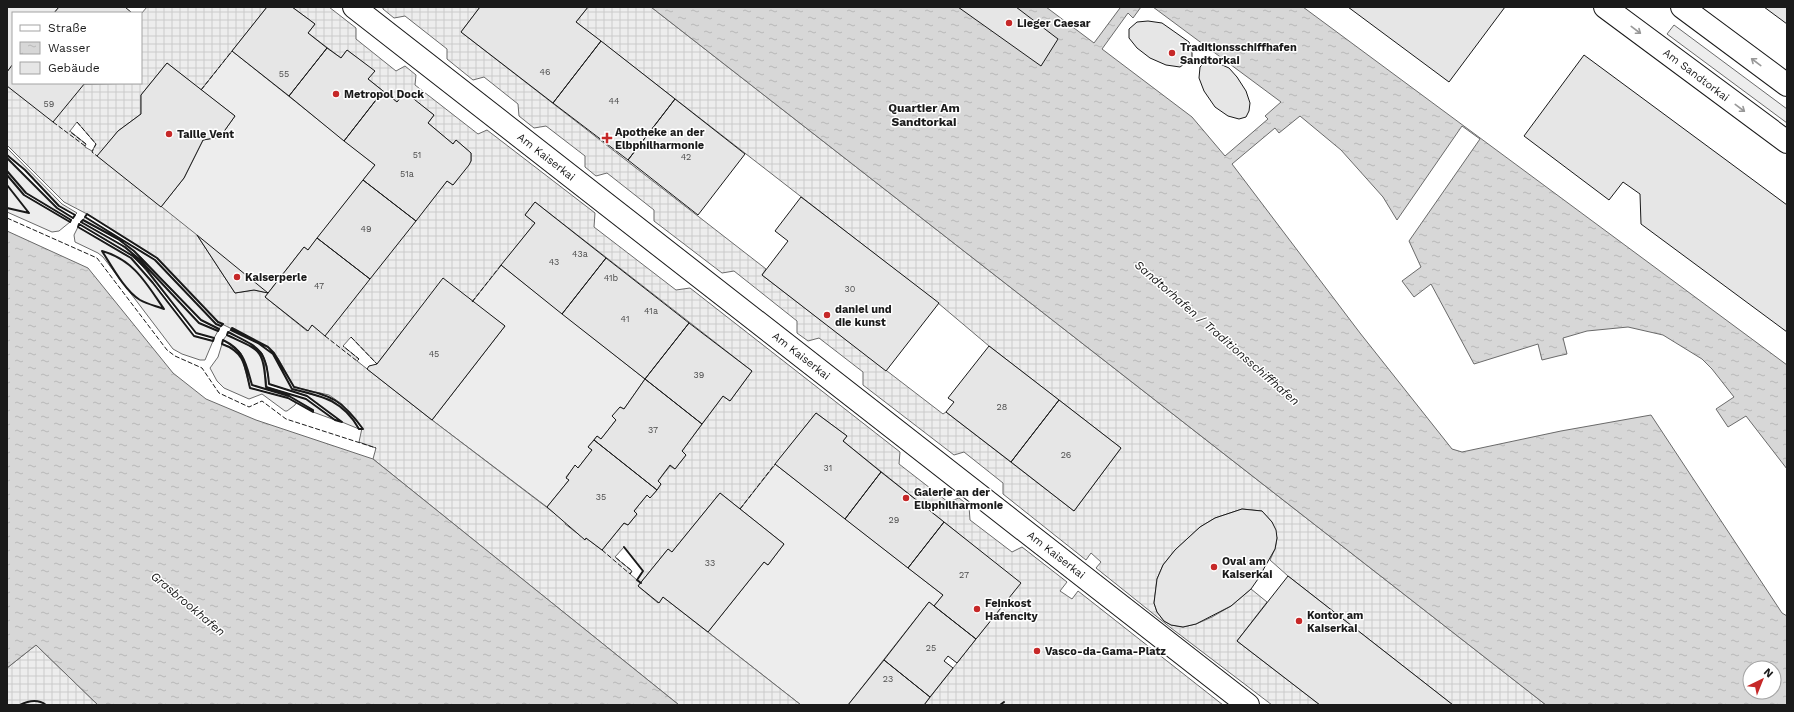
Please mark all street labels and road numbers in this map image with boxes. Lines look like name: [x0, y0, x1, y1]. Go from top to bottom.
street label: Am Sandtorkai: [1660, 46, 1732, 104]
street label: Am Kaiserkai: [515, 130, 577, 184]
street label: Am Kaiserkai: [770, 329, 832, 383]
street label: Am Kaiserkai: [1025, 528, 1087, 582]

